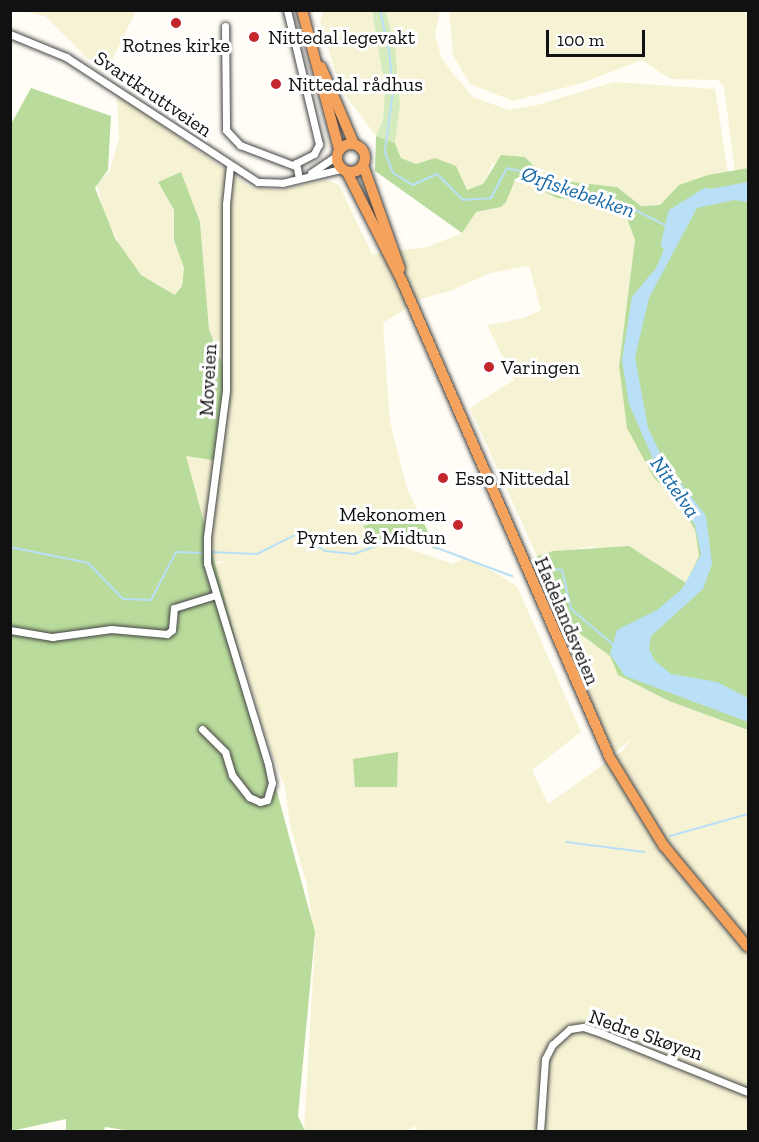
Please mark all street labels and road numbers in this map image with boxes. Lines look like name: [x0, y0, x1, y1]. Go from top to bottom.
street label: Svartkruttveien: [90, 46, 216, 142]
street label: Moveien: [194, 343, 222, 417]
street label: Hadelandsveien: [529, 553, 605, 689]
street label: Nedre Skøyen: [586, 1004, 706, 1066]

